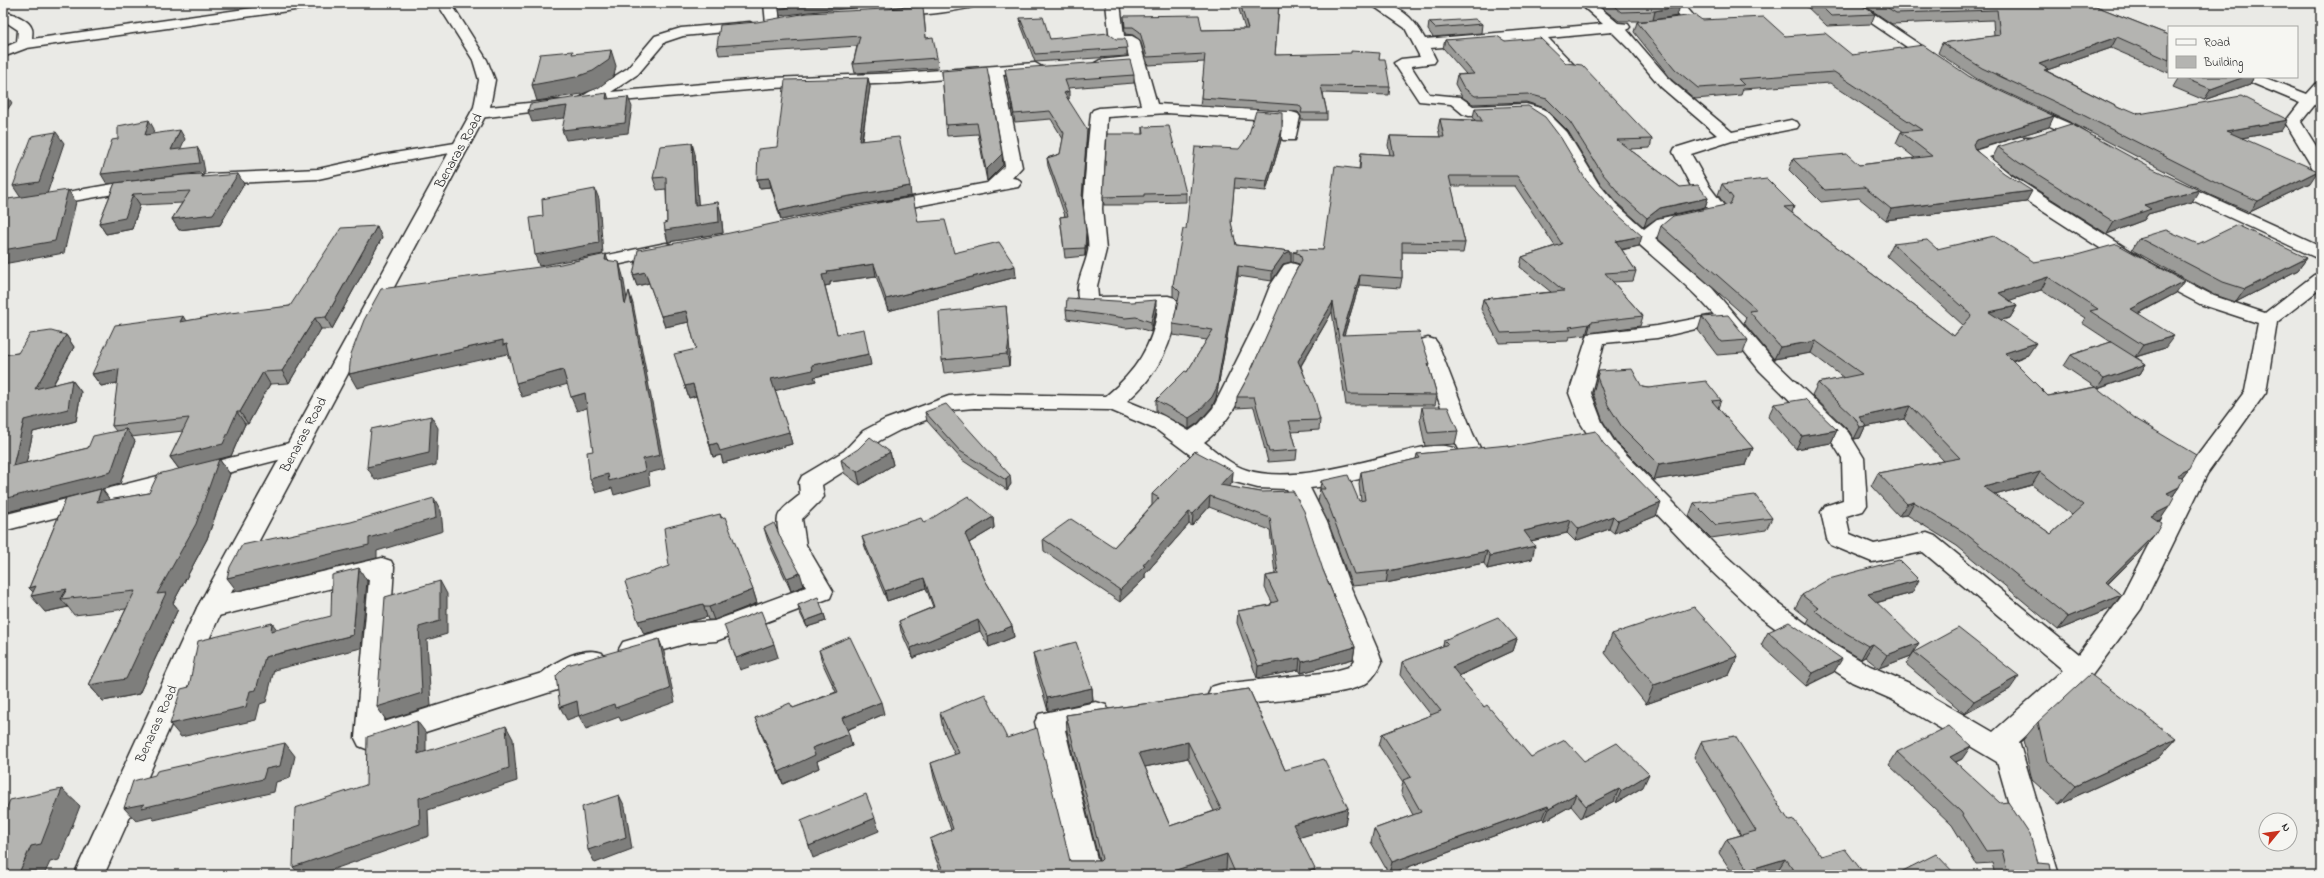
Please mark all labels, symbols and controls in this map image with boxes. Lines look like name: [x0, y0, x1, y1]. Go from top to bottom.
legend: [2168, 26, 2298, 78]
text: Road: [2204, 34, 2230, 52]
text: Building: [2203, 54, 2243, 73]
street label: Benaras Road: [429, 109, 488, 193]
street label: Benaras Road: [275, 393, 333, 478]
street label: Benaras Road: [130, 682, 184, 767]
north arrow: [2258, 812, 2298, 852]
text: N: [2277, 821, 2295, 835]

